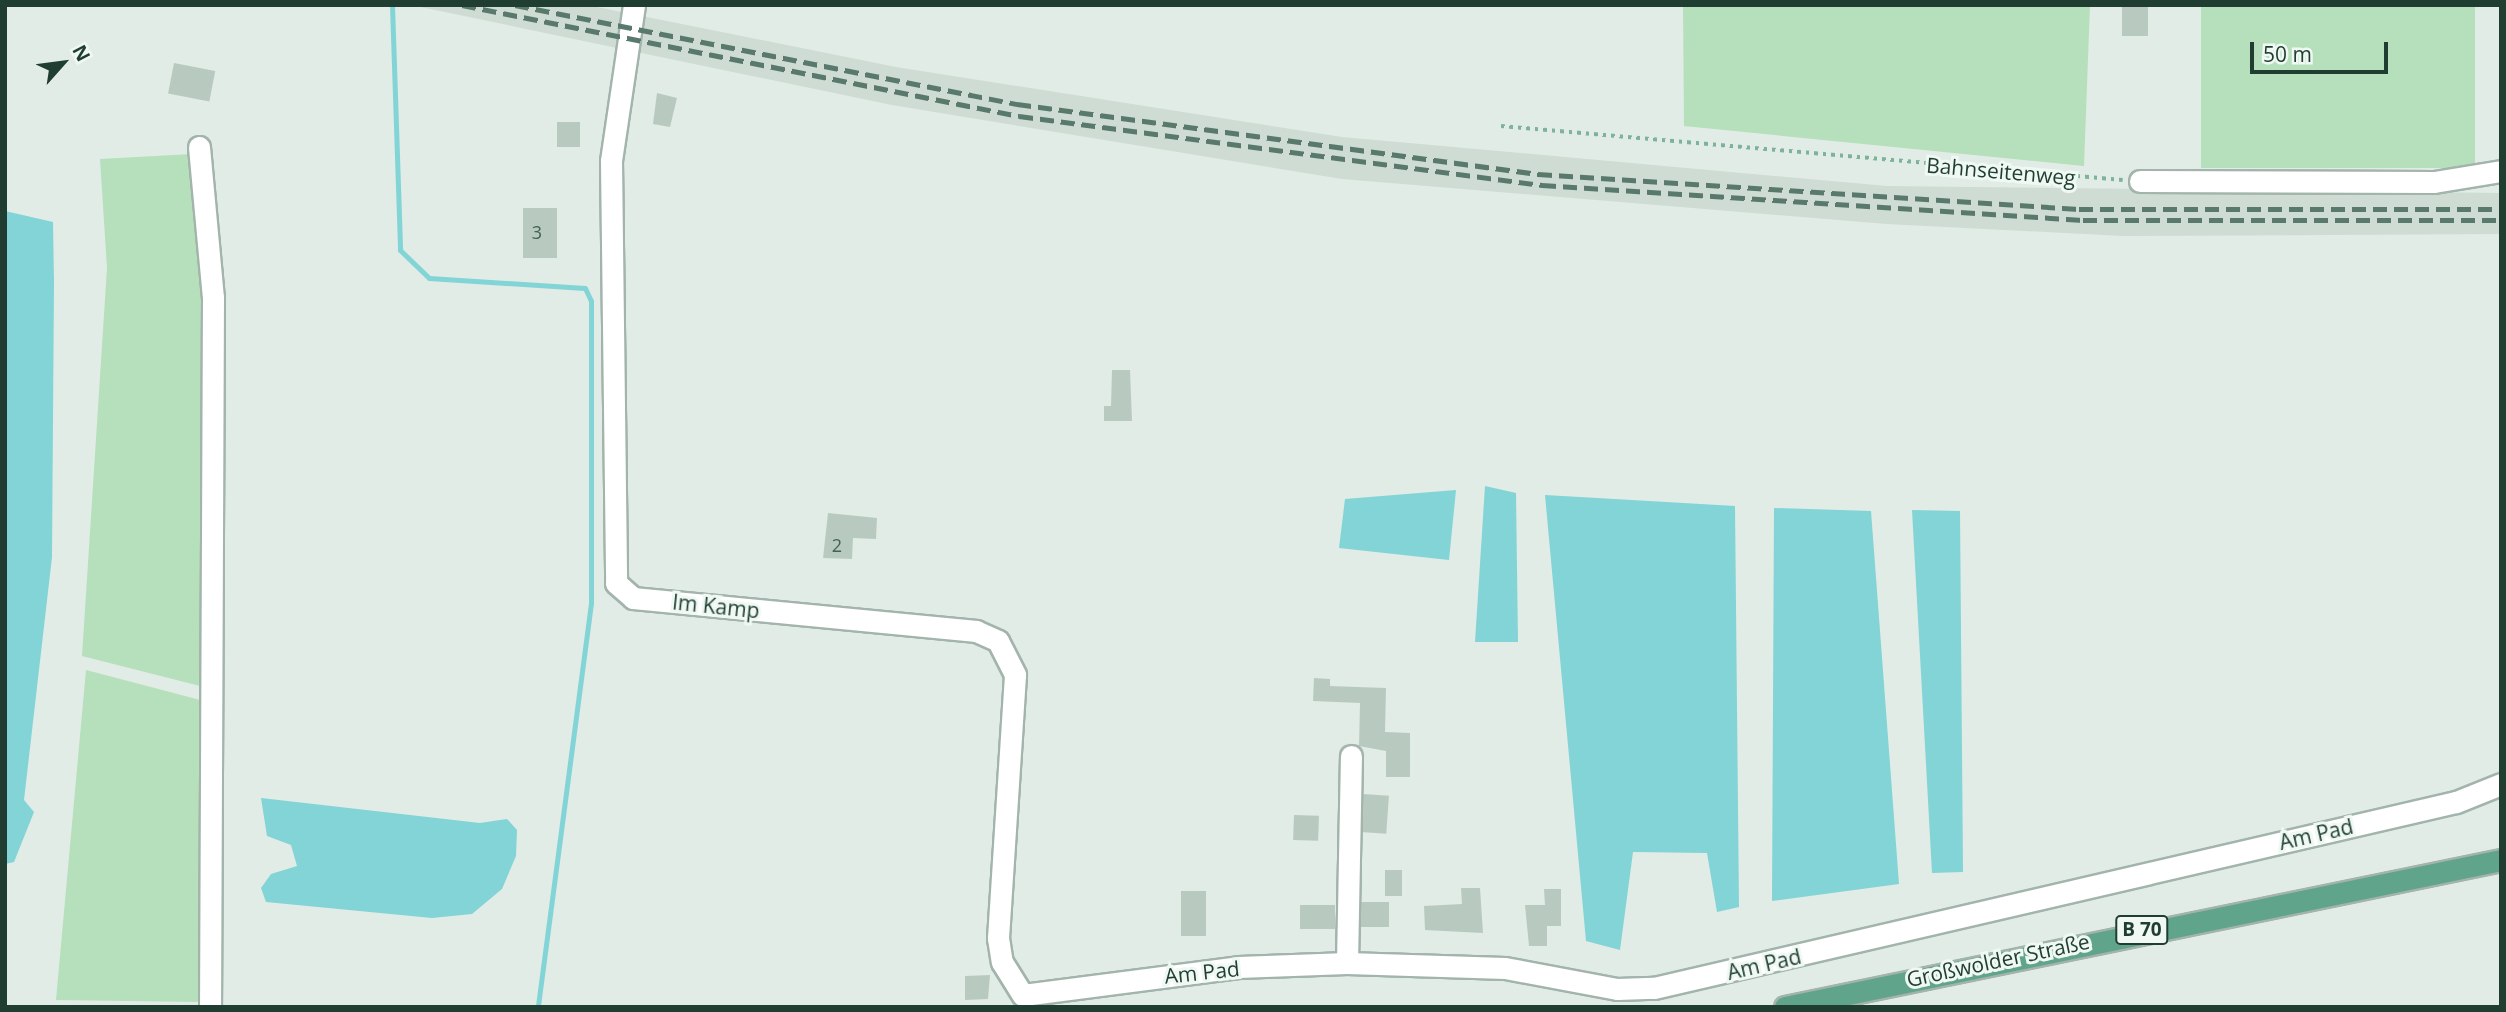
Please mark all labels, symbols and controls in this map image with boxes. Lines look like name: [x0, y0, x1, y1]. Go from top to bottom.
north arrow: [28, 28, 98, 98]
scale bar: [2254, 28, 2392, 72]
text: N: [66, 40, 97, 66]
text: 50 m: [2263, 40, 2312, 68]
street label: Bahnseitenweg: [1925, 152, 2077, 190]
house number: 3: [532, 221, 542, 243]
house number: 2: [832, 534, 842, 556]
street label: Im Kamp: [671, 589, 761, 623]
street label: Am Pad: [2276, 813, 2356, 855]
road number: B 70: [2114, 914, 2170, 946]
street label: Großwolder Straße: [1904, 928, 2092, 992]
street label: Am Pad: [1724, 943, 1804, 985]
street label: Am Pad: [1163, 956, 1241, 988]

